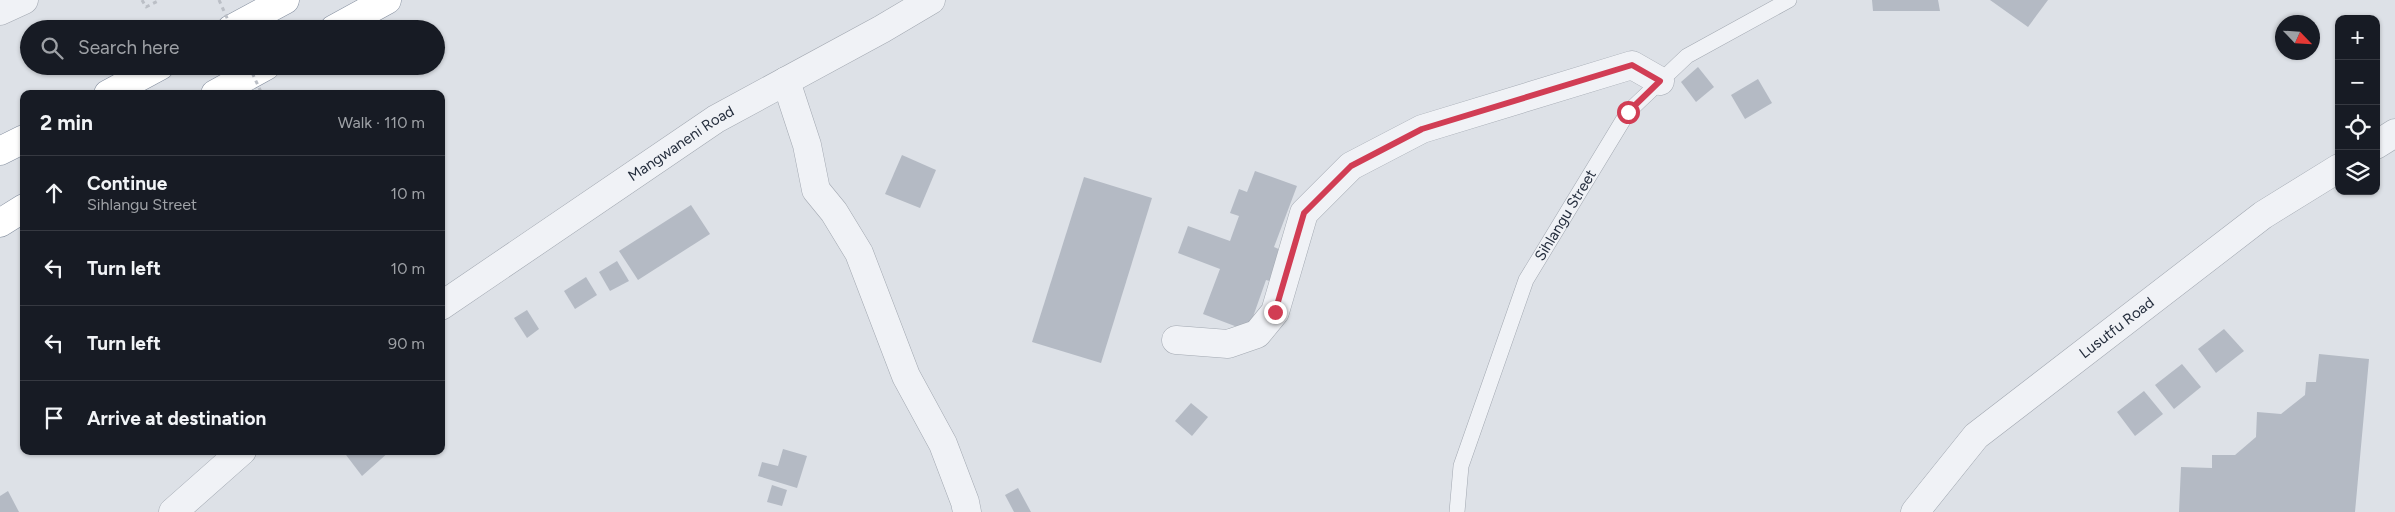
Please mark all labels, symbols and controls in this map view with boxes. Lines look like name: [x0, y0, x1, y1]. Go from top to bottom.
north arrow: [2275, 15, 2320, 60]
map controls: [2335, 15, 2380, 195]
button: +: [2335, 15, 2380, 60]
search box: [20, 20, 445, 75]
icon: search: [38, 34, 66, 62]
text: Search here: [78, 36, 180, 59]
button: −: [2335, 60, 2380, 105]
route start: [1617, 101, 1640, 124]
street label: Mangwaneni Road: [625, 102, 737, 185]
button: locate: [2335, 105, 2380, 150]
text: 2 min: [40, 110, 93, 135]
text: Walk · 110 m: [338, 113, 425, 132]
button: layers: [2335, 150, 2380, 195]
street label: Sihlangu Street: [1531, 166, 1600, 264]
text: Continue: [87, 172, 167, 195]
icon: ahead: [40, 179, 68, 207]
text: 10 m: [391, 184, 425, 203]
text: Sihlangu Street: [87, 195, 197, 214]
icon: left: [40, 254, 68, 282]
text: Turn left: [87, 257, 161, 280]
text: 10 m: [391, 259, 425, 278]
street label: Lusutfu Road: [2076, 293, 2158, 362]
route end: [1264, 301, 1287, 324]
icon: left: [40, 329, 68, 357]
text: Turn left: [87, 332, 161, 355]
text: 90 m: [388, 334, 425, 353]
icon: arrive: [40, 404, 68, 432]
text: Arrive at destination: [87, 407, 266, 430]

